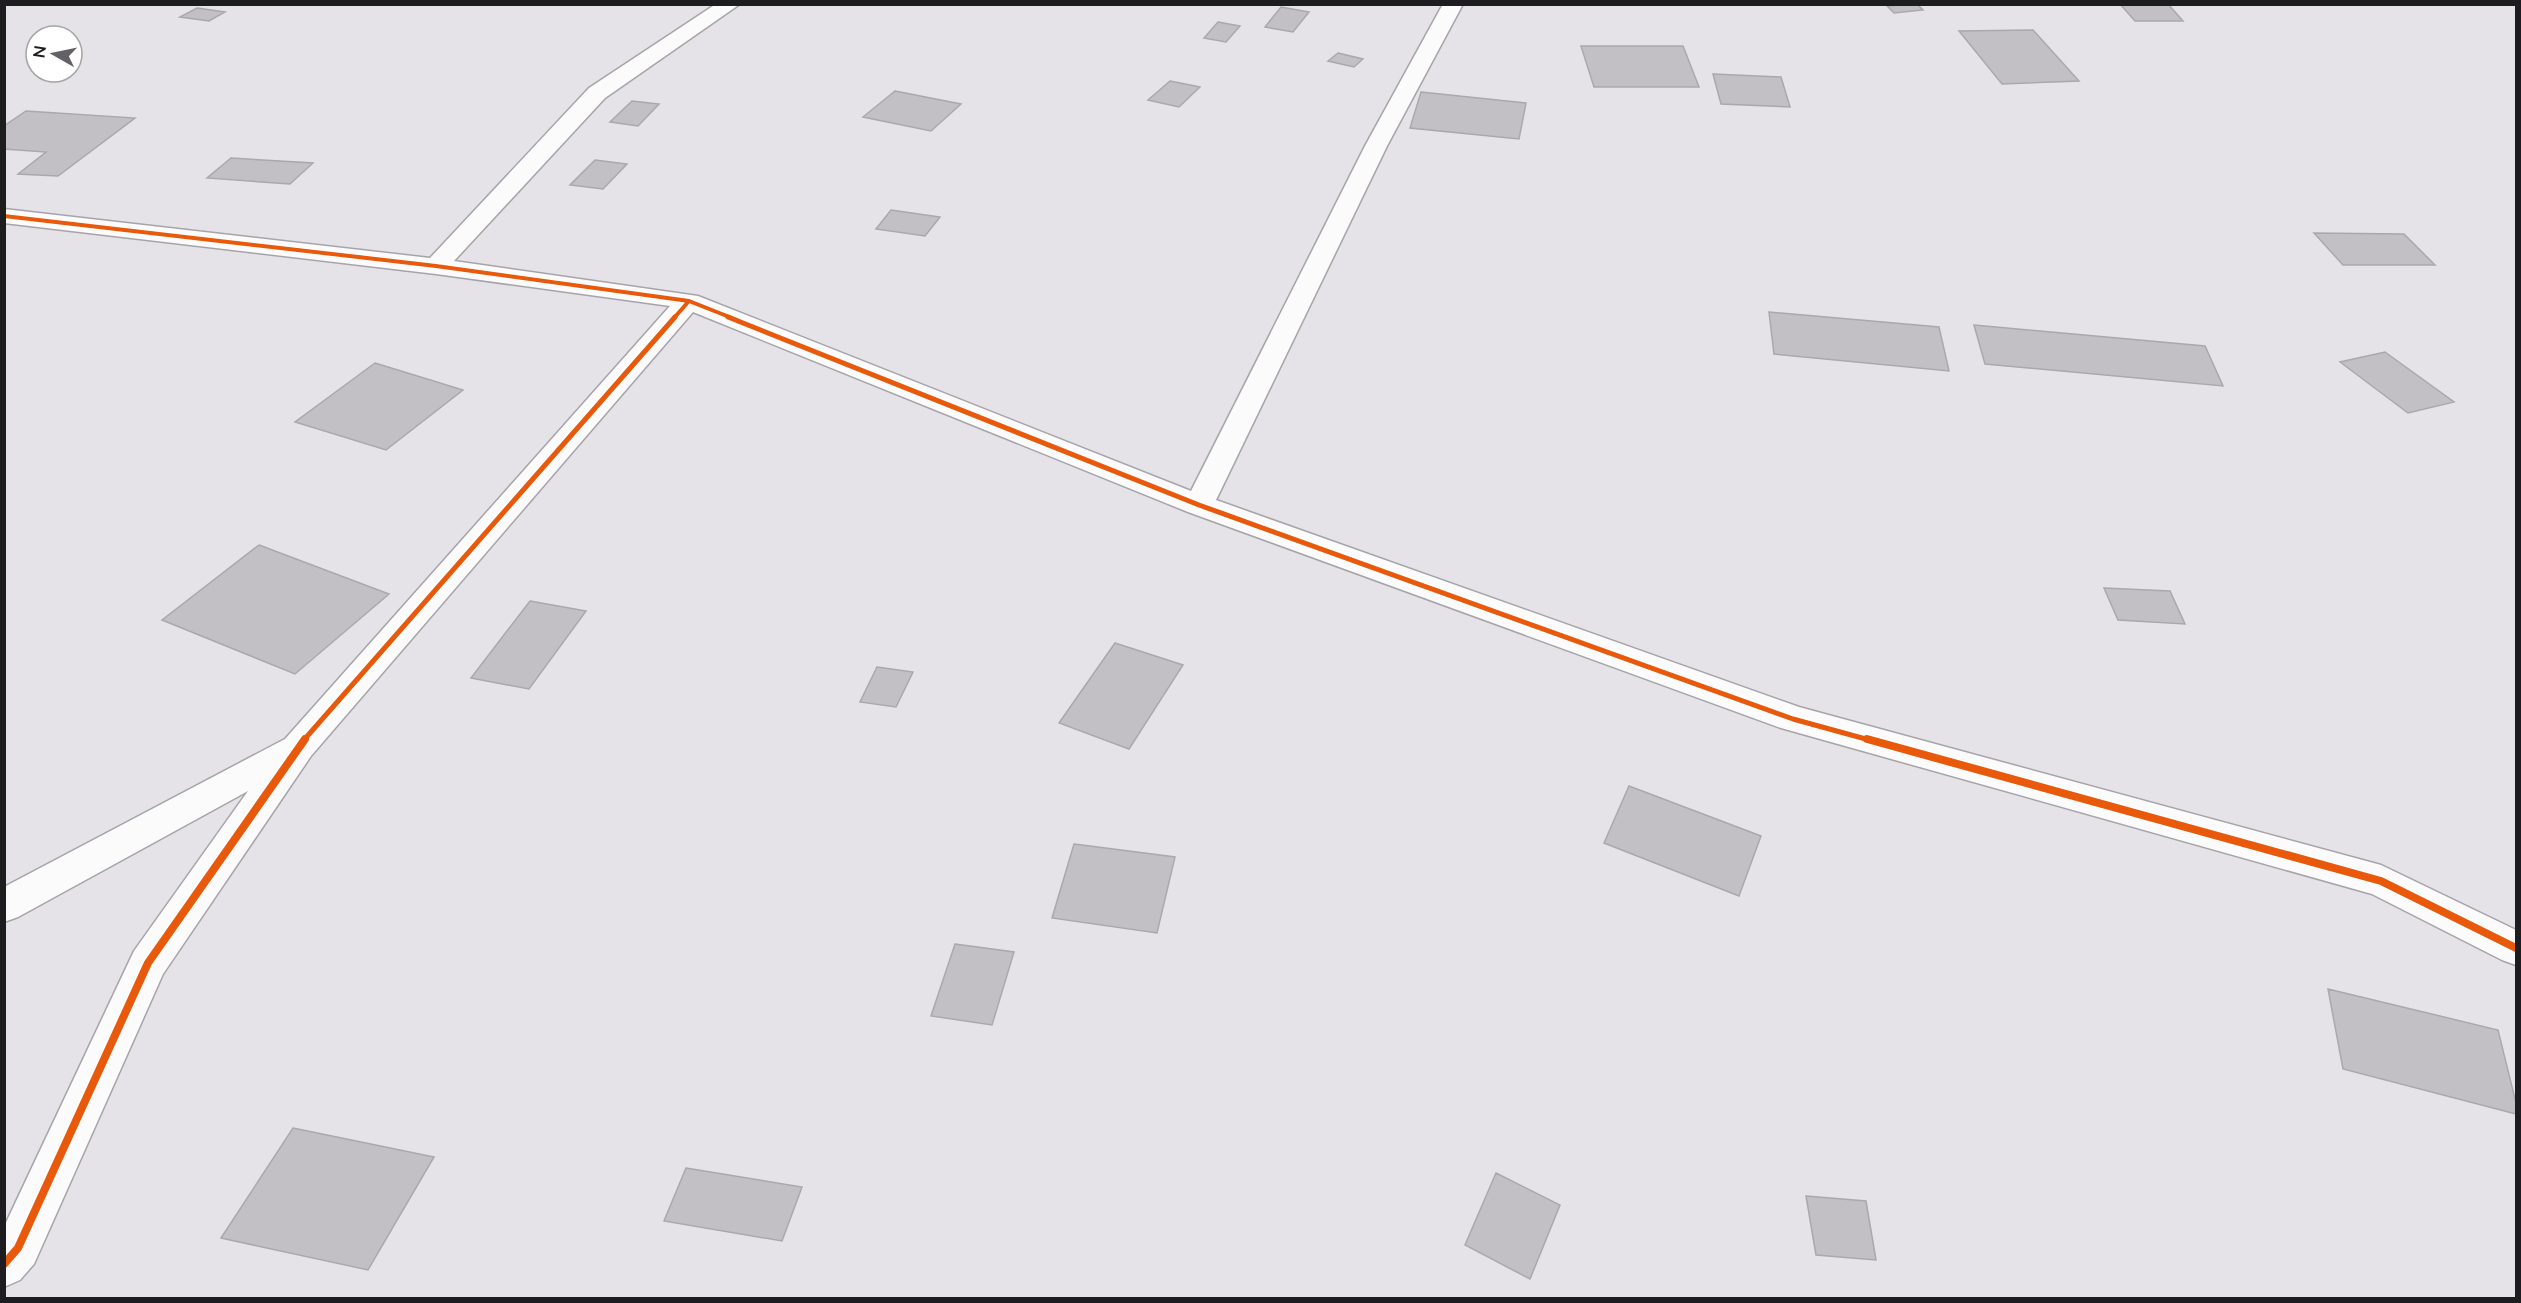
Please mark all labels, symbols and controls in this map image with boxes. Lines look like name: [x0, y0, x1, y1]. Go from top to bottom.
north arrow: [24, 24, 84, 84]
text: N: [28, 44, 49, 59]

